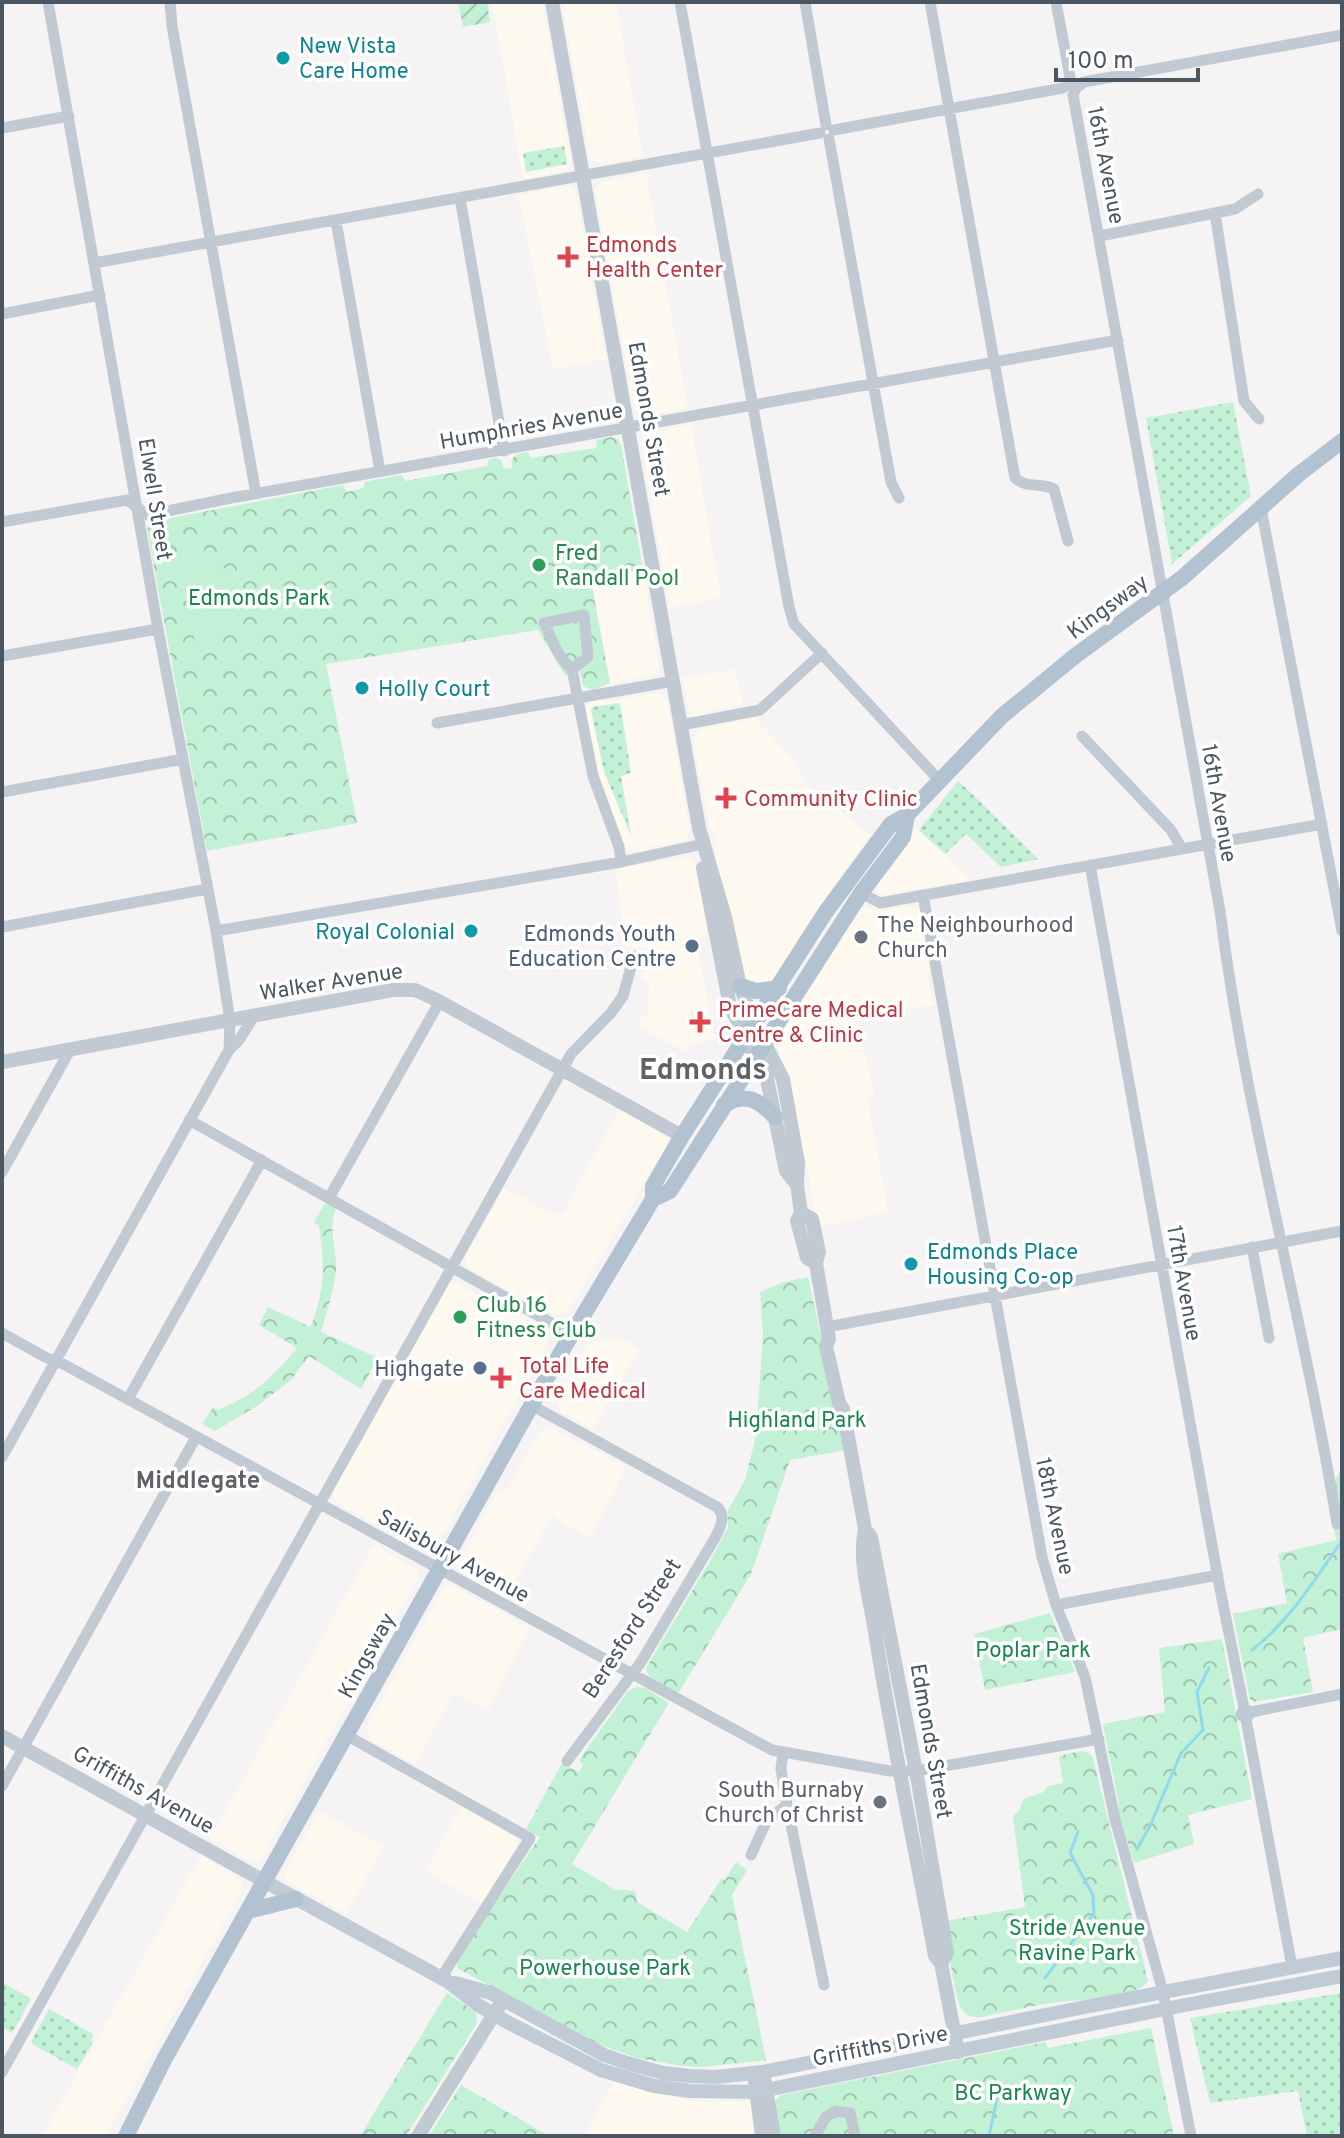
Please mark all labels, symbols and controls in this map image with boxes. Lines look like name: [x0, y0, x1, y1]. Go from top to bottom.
scale bar: [1056, 32, 1198, 82]
place label: New Vista Care Home: [299, 34, 409, 86]
text: 100 m: [1068, 47, 1134, 77]
marker: New Vista Care Home: [274, 49, 292, 67]
street label: 16th Avenue: [1080, 104, 1129, 227]
place label: Edmonds Health Center: [586, 233, 724, 285]
marker: Edmonds Health Center: [557, 246, 579, 268]
street label: Edmonds Street: [621, 340, 674, 499]
street label: Humphries Avenue: [438, 398, 625, 457]
street label: Elwell Street: [131, 436, 177, 563]
place label: Fred Randall Pool: [555, 541, 679, 593]
marker: Fred Randall Pool: [530, 556, 548, 574]
street label: Kingsway: [1063, 569, 1154, 647]
park label: Edmonds Park: [188, 586, 330, 613]
place label: Holly Court: [378, 677, 490, 704]
marker: Holly Court: [353, 679, 371, 697]
street label: 16th Avenue: [1194, 742, 1241, 865]
marker: Community Clinic: [715, 787, 737, 809]
place label: Community Clinic: [744, 787, 918, 814]
place label: The Neighbourhood Church: [877, 913, 1074, 965]
place label: Royal Colonial: [315, 920, 455, 947]
marker: Royal Colonial: [462, 922, 480, 940]
place label: Edmonds Youth Education Centre: [508, 922, 676, 974]
marker: The Neighbourhood Church: [852, 928, 870, 946]
marker: Edmonds Youth Education Centre: [683, 937, 701, 955]
street label: Walker Avenue: [258, 959, 405, 1008]
place label: PrimeCare Medical Centre & Clinic: [718, 998, 904, 1050]
marker: PrimeCare Medical Centre & Clinic: [689, 1011, 711, 1033]
district label: Edmonds: [639, 1053, 767, 1090]
street label: 17th Avenue: [1159, 1223, 1206, 1343]
place label: Edmonds Place Housing Co-op: [927, 1240, 1078, 1292]
marker: Edmonds Place Housing Co-op: [902, 1255, 920, 1273]
place label: Club 16 Fitness Club: [476, 1293, 596, 1345]
marker: Club 16 Fitness Club: [451, 1308, 469, 1326]
place label: Total Life Care Medical: [519, 1354, 646, 1406]
place label: Highgate: [374, 1357, 464, 1384]
marker: Highgate: [471, 1359, 489, 1377]
marker: Total Life Care Medical: [490, 1367, 512, 1389]
park label: Highland Park: [727, 1408, 867, 1435]
street label: 18th Avenue: [1028, 1455, 1079, 1578]
district label: Middlegate: [136, 1467, 260, 1497]
street label: Salisbury Avenue: [372, 1504, 533, 1610]
street label: Beresford Street: [578, 1554, 688, 1704]
street label: Kingsway: [334, 1609, 403, 1704]
park label: Poplar Park: [975, 1638, 1091, 1665]
street label: Edmonds Street: [903, 1662, 956, 1821]
street label: Griffiths Avenue: [67, 1741, 218, 1841]
place label: South Burnaby Church of Christ: [704, 1778, 864, 1830]
marker: South Burnaby Church of Christ: [871, 1793, 889, 1811]
park label: Stride Avenue Ravine Park: [1009, 1916, 1145, 1968]
park label: Powerhouse Park: [519, 1956, 691, 1983]
street label: Griffiths Drive: [810, 2021, 951, 2074]
park label: BC Parkway: [954, 2081, 1072, 2108]

